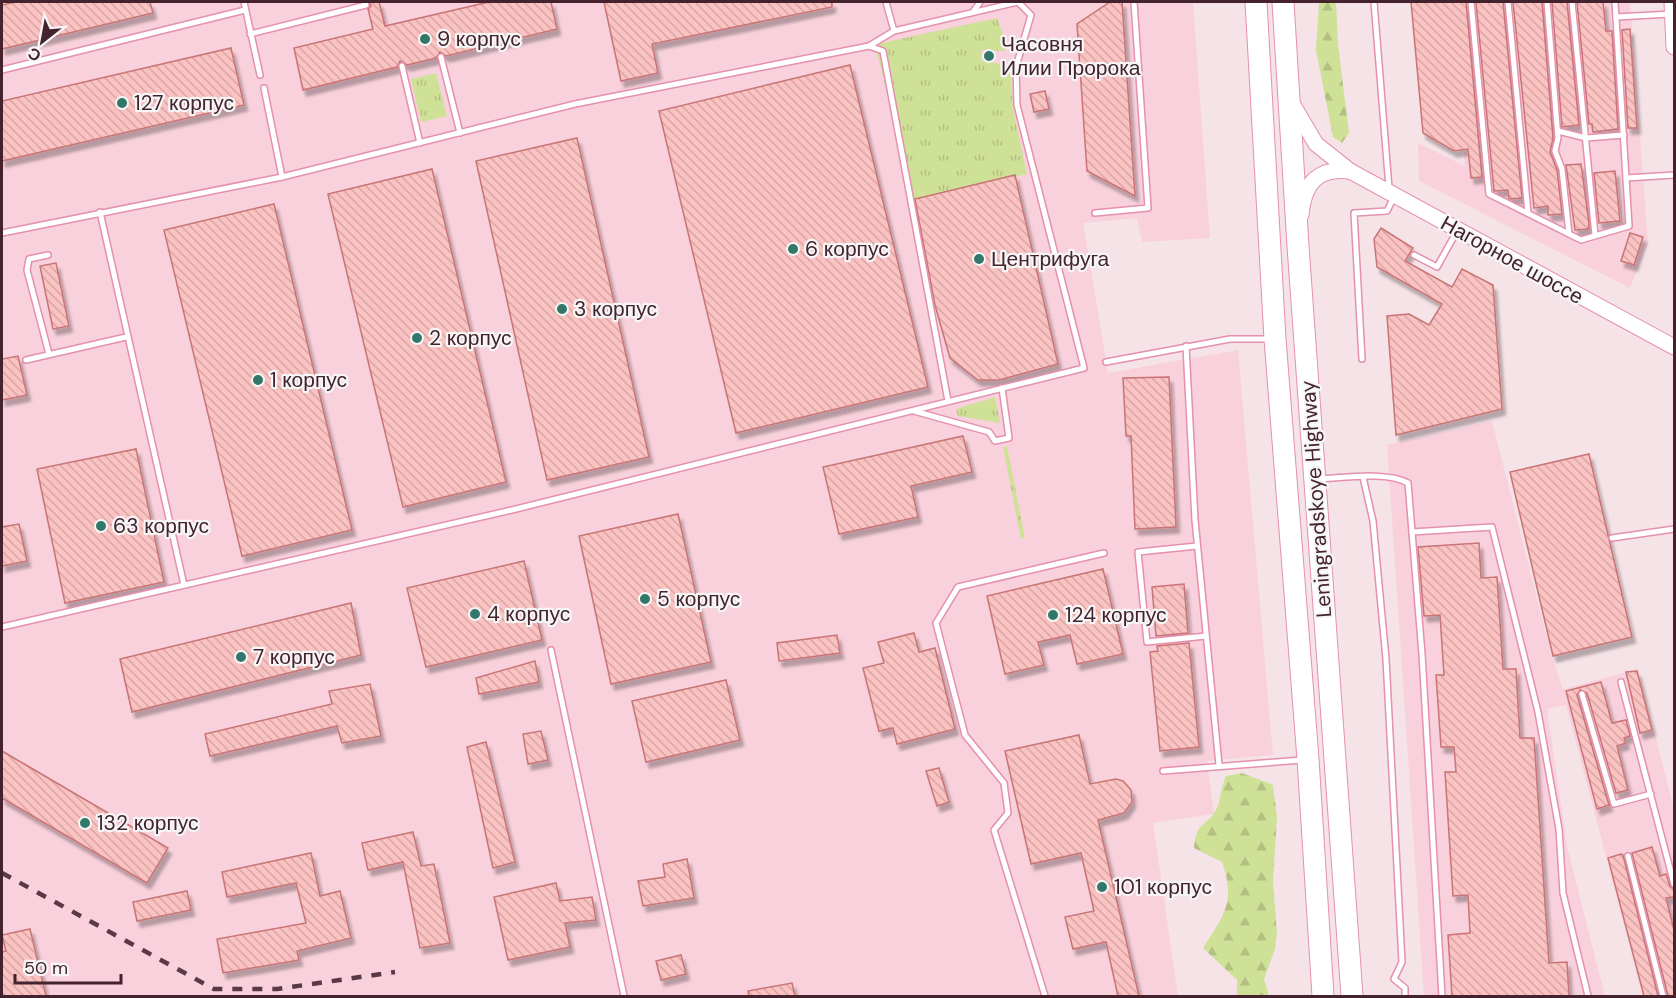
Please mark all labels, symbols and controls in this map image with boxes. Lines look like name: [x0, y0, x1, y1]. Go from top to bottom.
north arrow: [12, 12, 72, 72]
place label: 9 корпус: [437, 25, 521, 53]
place label: Часовня Илии Пророка: [1001, 30, 1141, 82]
marker: 9 корпус: [418, 32, 432, 46]
text: С: [24, 42, 45, 66]
marker: Часовня Илии Пророка: [982, 49, 996, 63]
place label: 127 корпус: [134, 89, 234, 117]
marker: 127 корпус: [115, 96, 129, 110]
street label: Нагорное шоссе: [1436, 209, 1588, 311]
place label: 6 корпус: [805, 235, 889, 263]
marker: 6 корпус: [786, 242, 800, 256]
place label: Центрифуга: [991, 245, 1110, 273]
marker: Центрифуга: [972, 252, 986, 266]
place label: 3 корпус: [574, 295, 657, 323]
marker: 3 корпус: [555, 302, 569, 316]
place label: 2 корпус: [429, 324, 512, 352]
marker: 2 корпус: [410, 331, 424, 345]
place label: 1 корпус: [270, 366, 347, 394]
marker: 1 корпус: [251, 373, 265, 387]
street label: Leningradskoye Highway: [1294, 379, 1338, 618]
place label: 63 корпус: [113, 512, 209, 540]
marker: 63 корпус: [94, 519, 108, 533]
place label: 5 корпус: [657, 585, 740, 613]
marker: 5 корпус: [638, 592, 652, 606]
place label: 4 корпус: [487, 600, 570, 628]
place label: 124 корпус: [1065, 601, 1167, 629]
marker: 4 корпус: [468, 607, 482, 621]
marker: 124 корпус: [1046, 608, 1060, 622]
place label: 7 корпус: [253, 643, 335, 671]
marker: 7 корпус: [234, 650, 248, 664]
place label: 132 корпус: [97, 809, 199, 837]
marker: 132 корпус: [78, 816, 92, 830]
place label: 101 корпус: [1114, 873, 1212, 901]
marker: 101 корпус: [1095, 880, 1109, 894]
scale bar: [15, 947, 122, 985]
text: 50 m: [24, 956, 68, 980]

